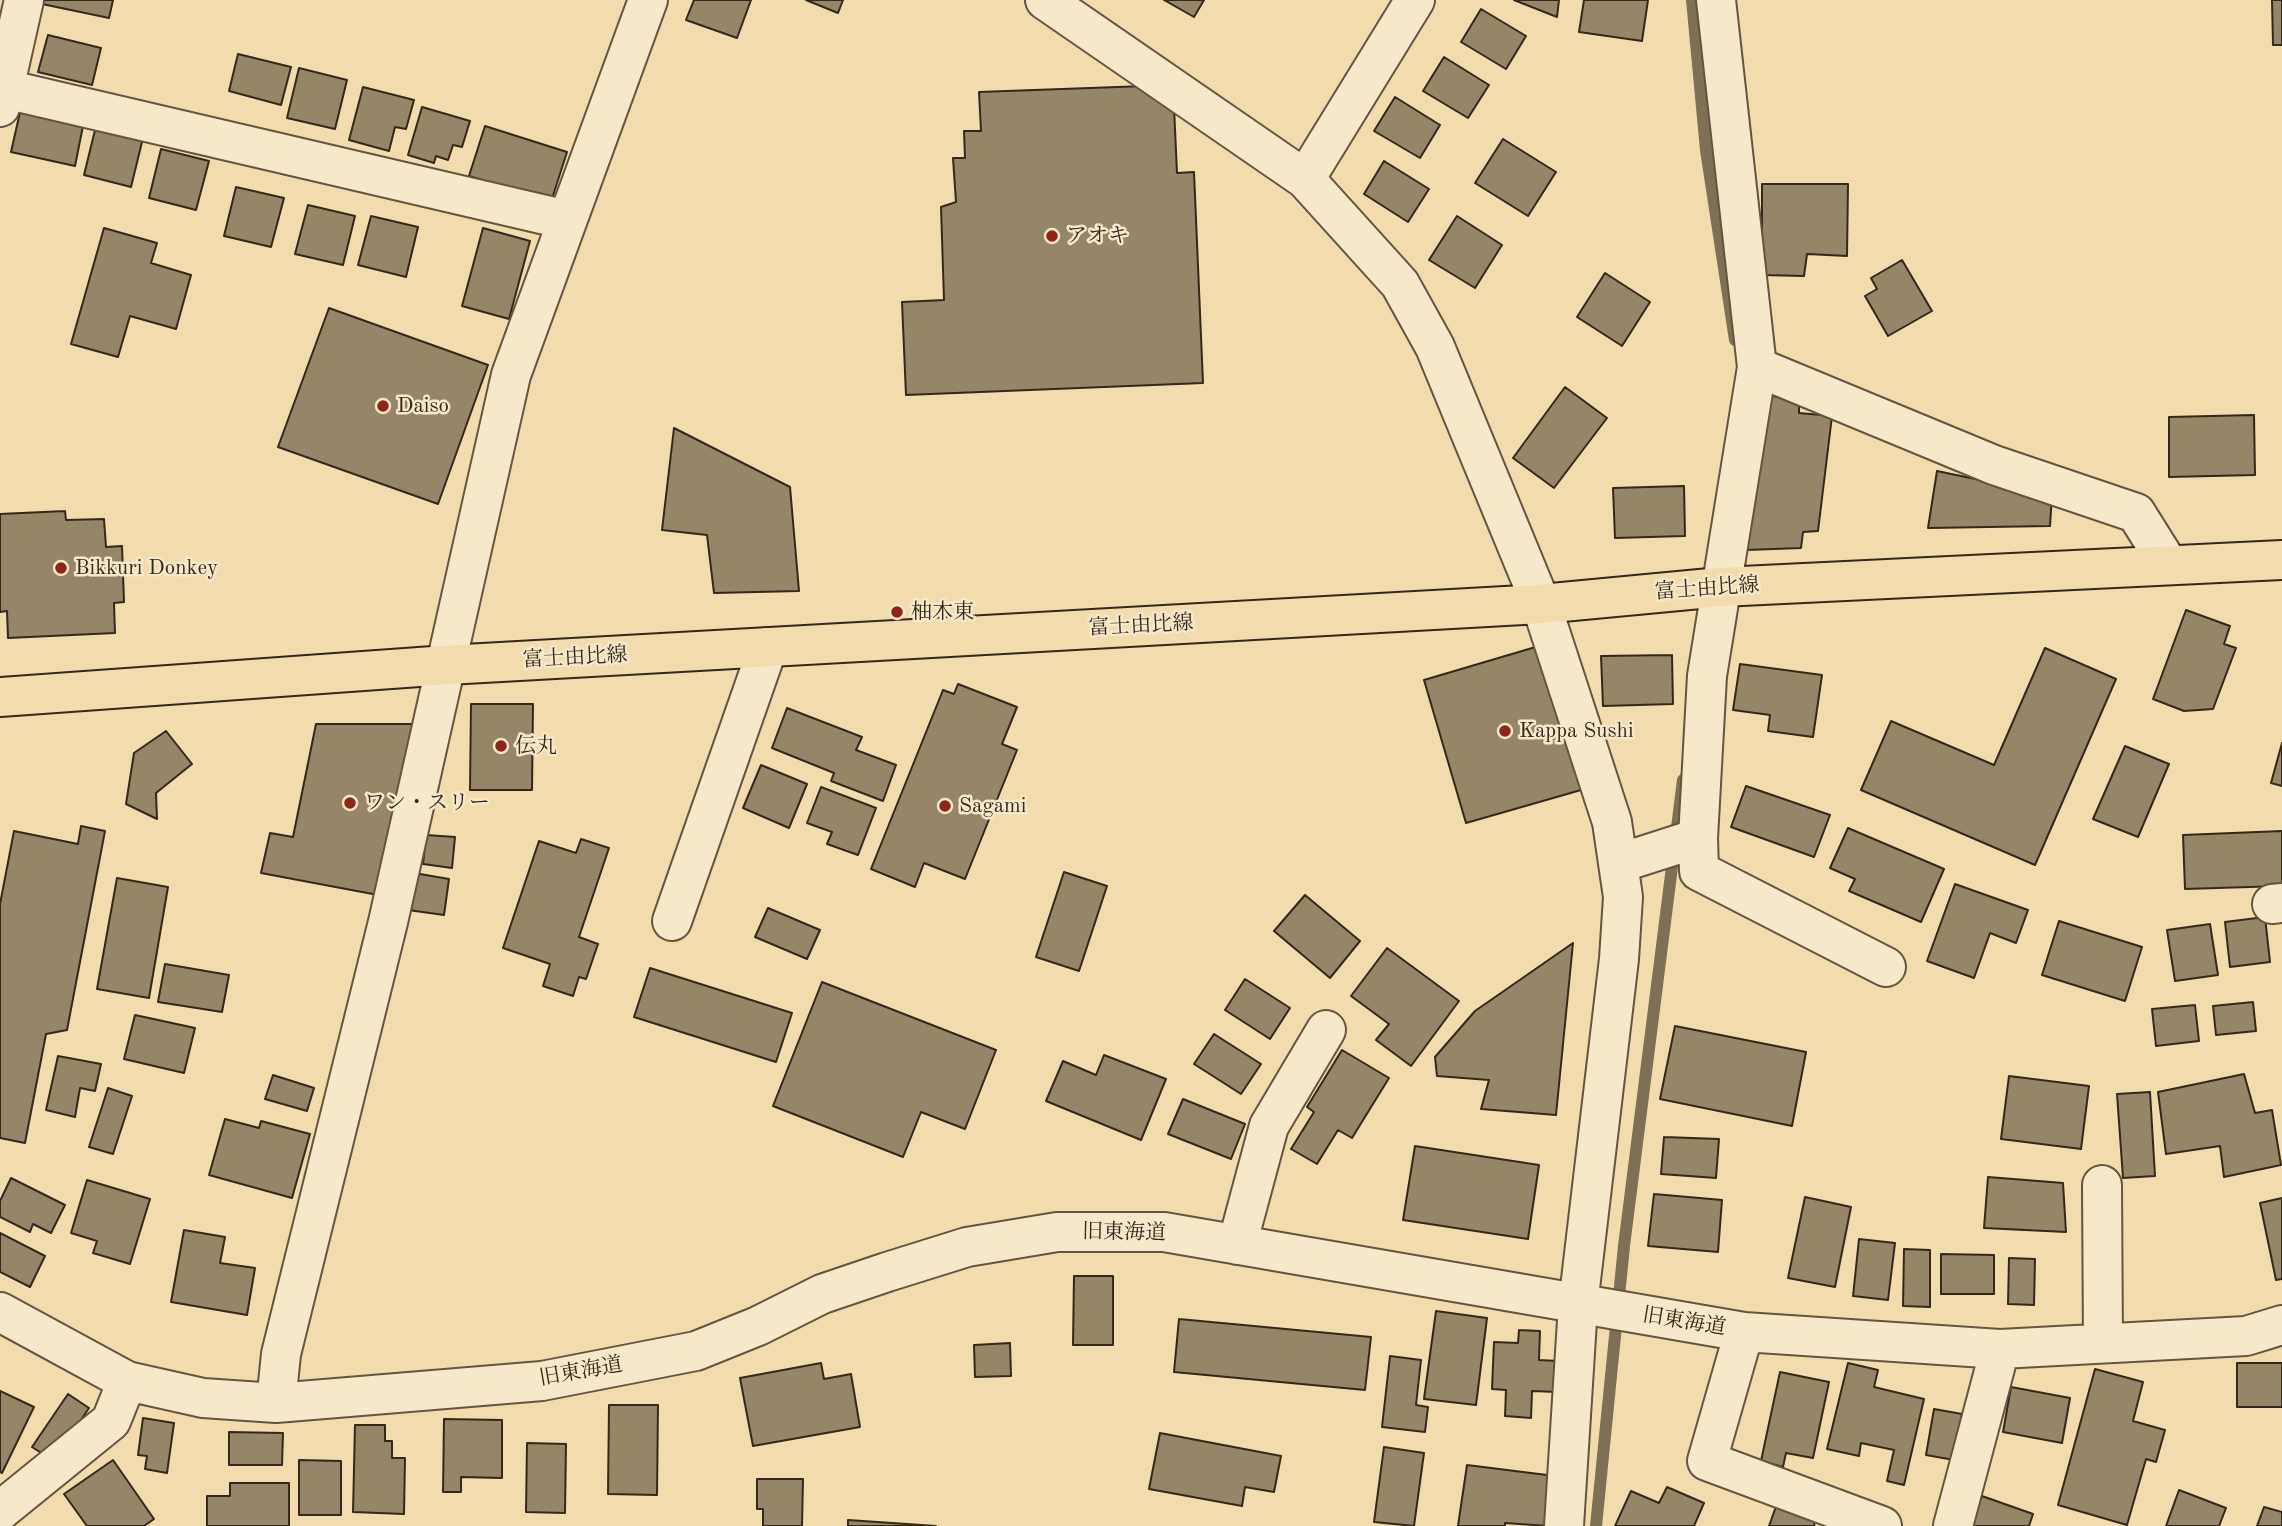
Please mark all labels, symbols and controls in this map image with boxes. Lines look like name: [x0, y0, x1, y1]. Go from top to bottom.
place label: アオキ: [1066, 223, 1129, 249]
marker: アオキ: [1044, 228, 1060, 244]
place label: Daiso: [397, 393, 449, 419]
marker: Daiso: [375, 398, 391, 414]
place label: Bikkuri Donkey: [75, 555, 218, 581]
marker: Bikkuri Donkey: [53, 560, 69, 576]
street label: 富士由比線: [1654, 573, 1760, 605]
place label: 柚木東: [911, 599, 974, 625]
marker: 柚木東: [889, 604, 905, 620]
street label: 富士由比線: [1088, 611, 1194, 641]
street label: 富士由比線: [522, 643, 628, 673]
place label: Kappa Sushi: [1519, 718, 1634, 744]
marker: Kappa Sushi: [1497, 723, 1513, 739]
place label: 伝丸: [515, 733, 557, 759]
marker: 伝丸: [493, 738, 509, 754]
place label: ワン・スリー: [364, 790, 490, 816]
place label: Sagami: [959, 793, 1026, 819]
marker: ワン・スリー: [342, 795, 358, 811]
marker: Sagami: [937, 798, 953, 814]
street label: 旧東海道: [1082, 1220, 1166, 1246]
street label: 旧東海道: [1641, 1303, 1727, 1341]
street label: 旧東海道: [537, 1352, 625, 1392]

